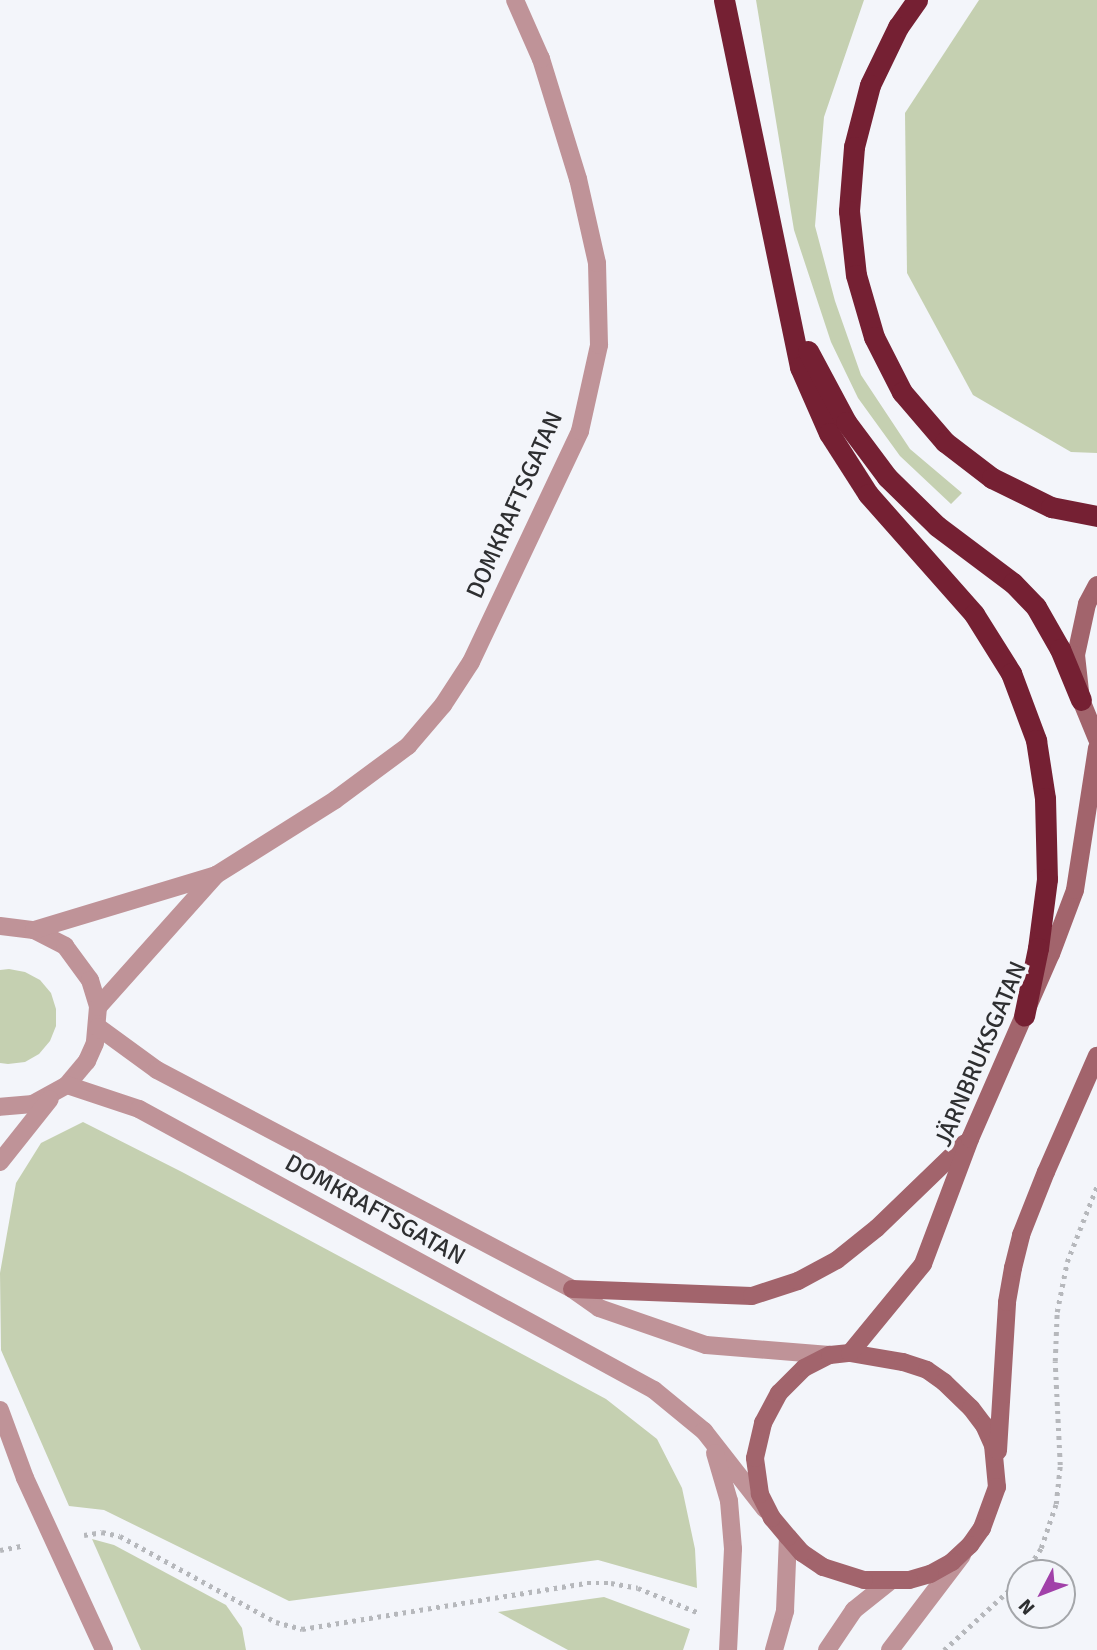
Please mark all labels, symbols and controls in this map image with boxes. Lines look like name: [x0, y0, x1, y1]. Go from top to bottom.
street label: DOMKRAFTSGATAN: [461, 407, 569, 603]
street label: JÄRNBRUKSGATAN: [929, 957, 1033, 1151]
street label: DOMKRAFTSGATAN: [280, 1149, 470, 1271]
north arrow: [1006, 1559, 1076, 1629]
text: N: [1014, 1594, 1040, 1620]

